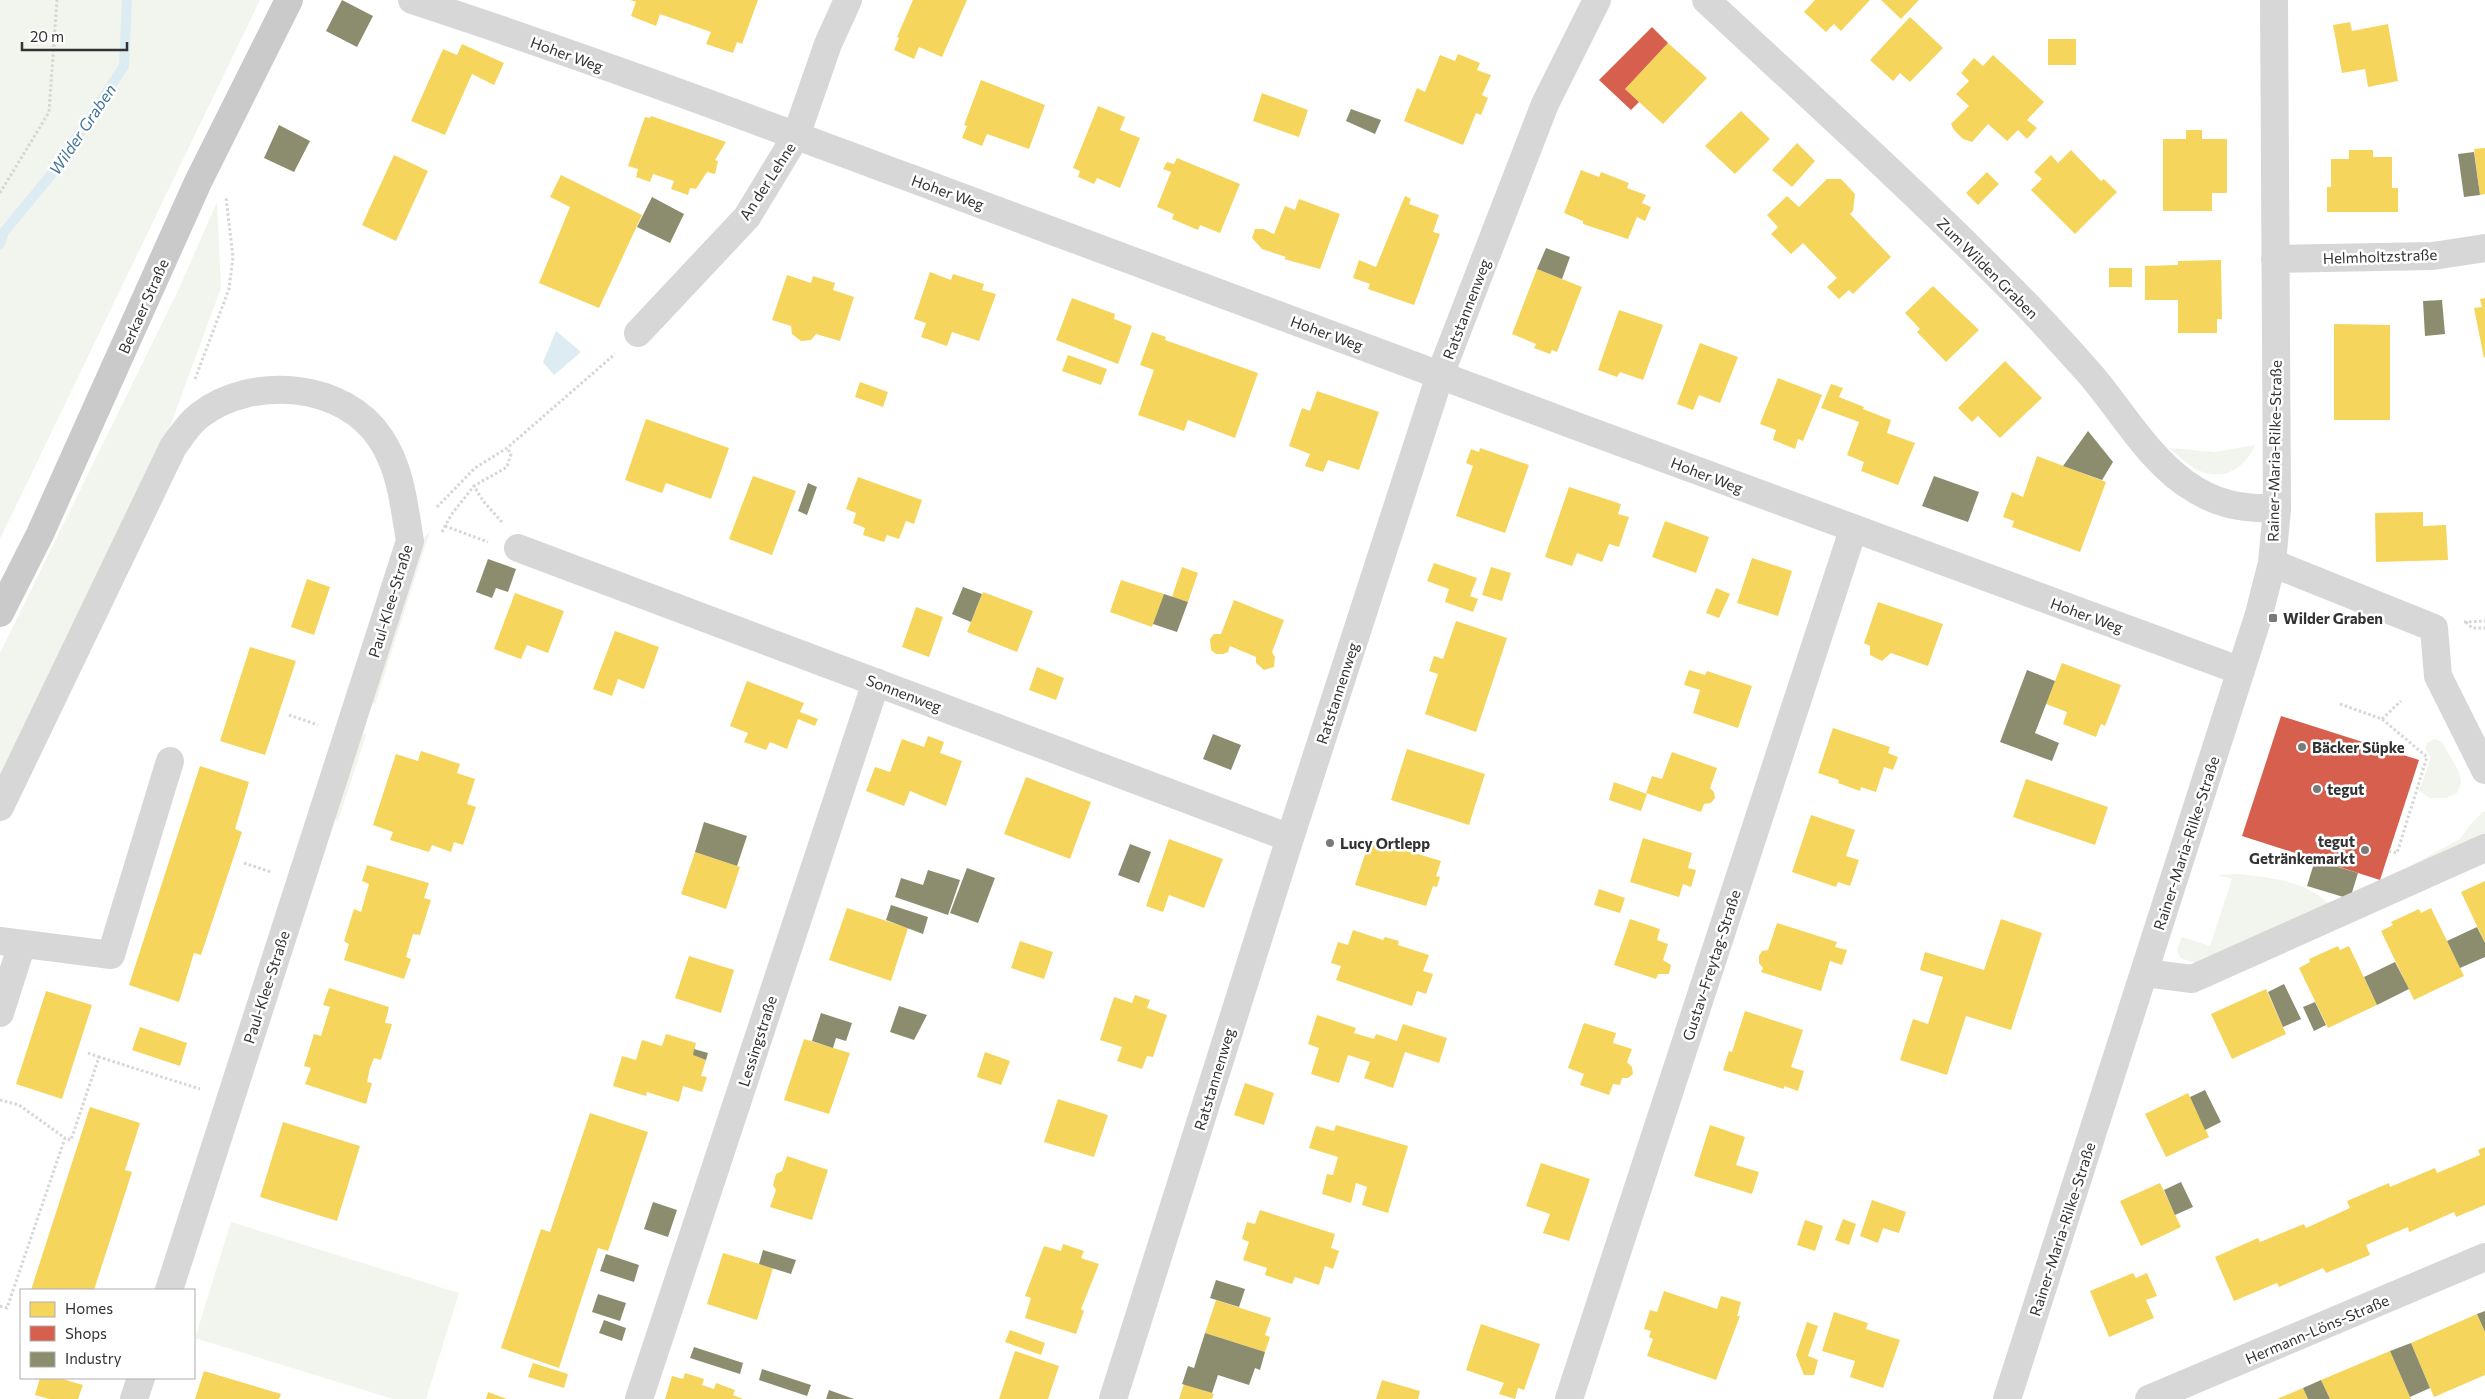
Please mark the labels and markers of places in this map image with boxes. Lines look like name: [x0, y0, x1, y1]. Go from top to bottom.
place label: Wilder Graben: [2283, 609, 2383, 627]
marker: Wilder Graben: [2267, 612, 2279, 624]
place label: Bäcker Süpke: [2312, 738, 2405, 756]
marker: Bäcker Süpke: [2296, 741, 2308, 753]
place label: tegut: [2327, 780, 2364, 798]
marker: tegut: [2311, 783, 2323, 795]
place label: tegut Getränkemarkt: [2249, 832, 2355, 867]
place label: Lucy Ortlepp: [1340, 834, 1430, 852]
marker: Lucy Ortlepp: [1324, 837, 1336, 849]
marker: tegut Getränkemarkt: [2359, 844, 2371, 856]

